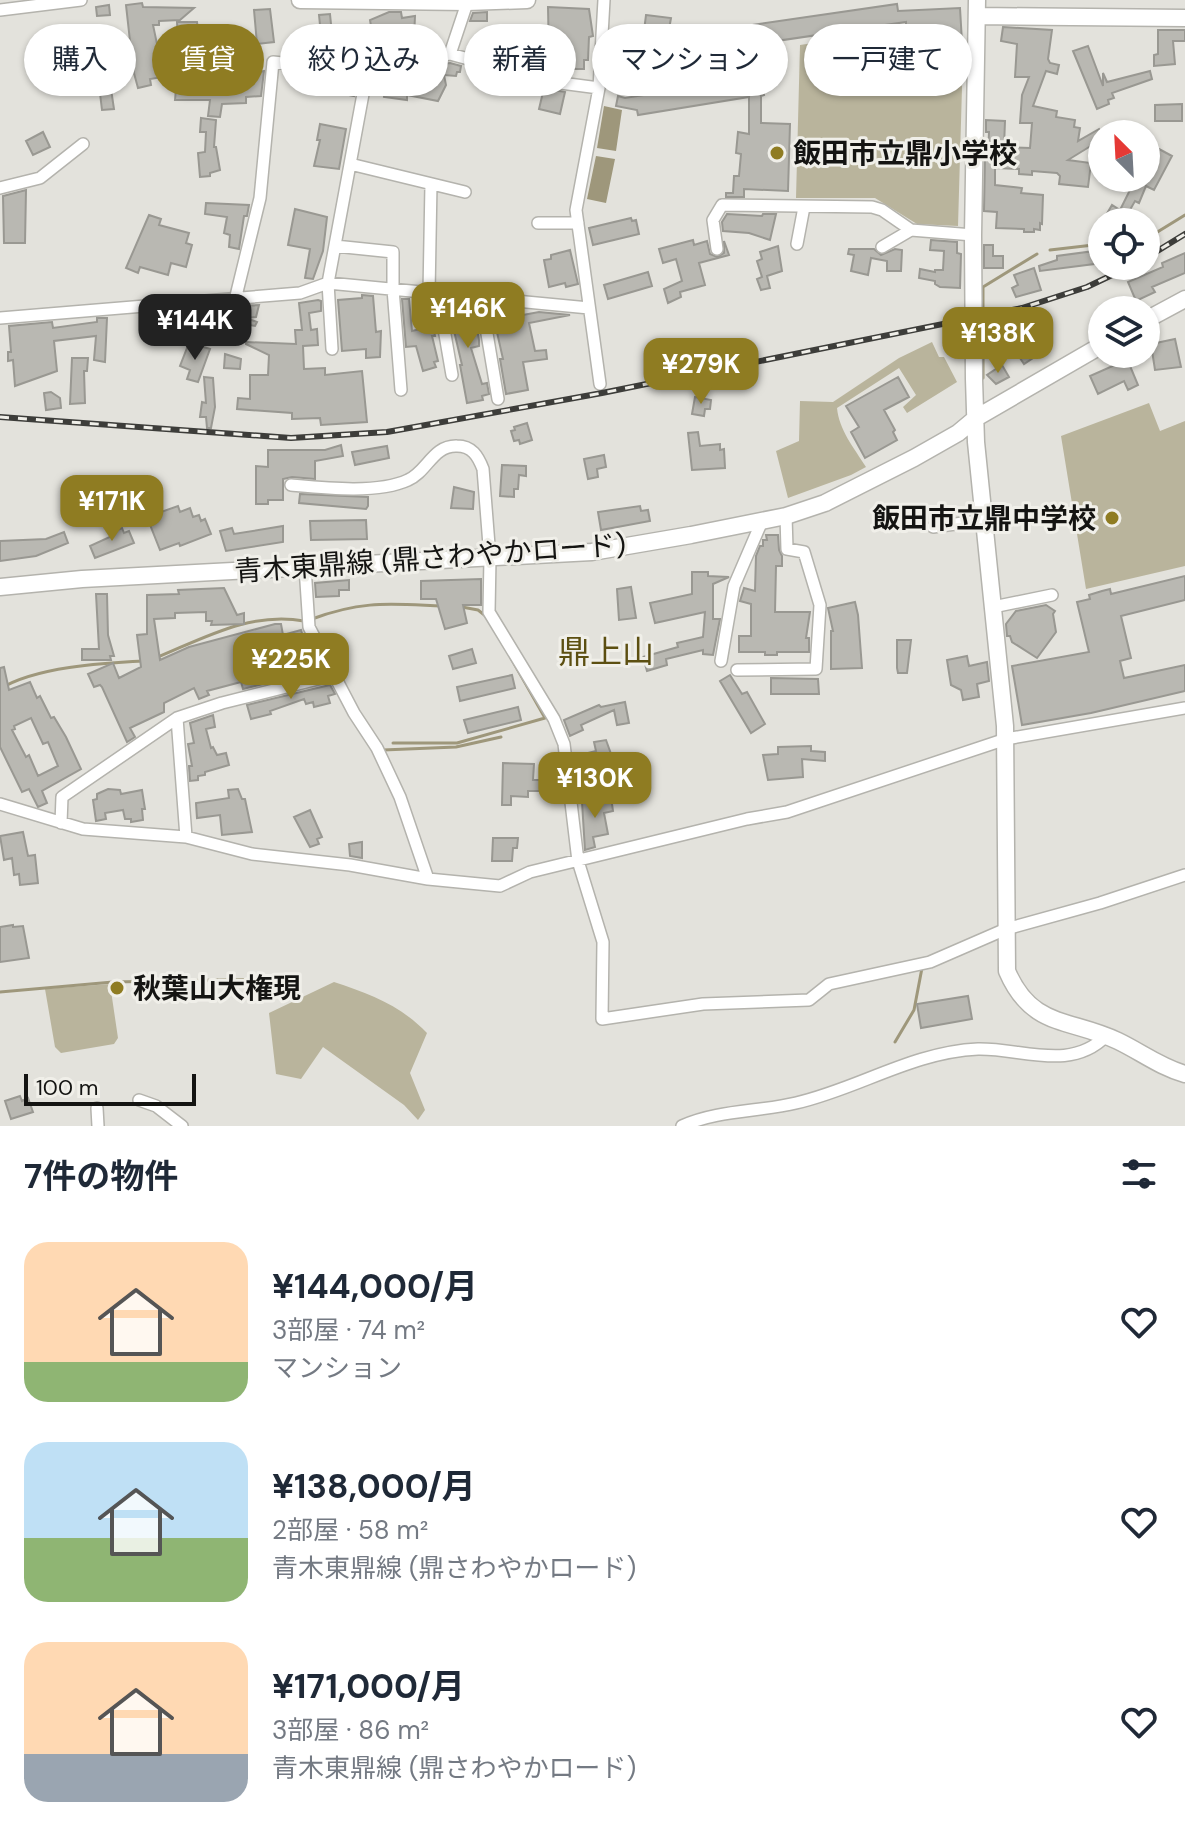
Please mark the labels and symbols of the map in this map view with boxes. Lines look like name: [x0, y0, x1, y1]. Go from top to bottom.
north arrow: [1088, 120, 1160, 192]
place label: 飯田市立鼎小学校: [793, 135, 1017, 172]
marker: 飯田市立鼎小学校: [768, 144, 786, 162]
pin: ¥146K: [412, 282, 524, 350]
pin: ¥144K: [139, 294, 251, 362]
pin: ¥138K: [942, 307, 1054, 375]
pin: ¥279K: [645, 338, 757, 406]
pin: ¥171K: [56, 475, 168, 543]
place label: 飯田市立鼎中学校: [872, 500, 1096, 537]
marker: 飯田市立鼎中学校: [1103, 509, 1121, 527]
street label: 青木東鼎線 (鼎さわやかロード): [233, 526, 627, 590]
district label: 鼎上山: [558, 631, 654, 673]
pin: ¥225K: [235, 633, 347, 701]
pin: ¥130K: [539, 752, 651, 820]
place label: 秋葉山大権現: [133, 970, 301, 1007]
marker: 秋葉山大権現: [108, 979, 126, 997]
scale bar: [24, 1070, 196, 1106]

